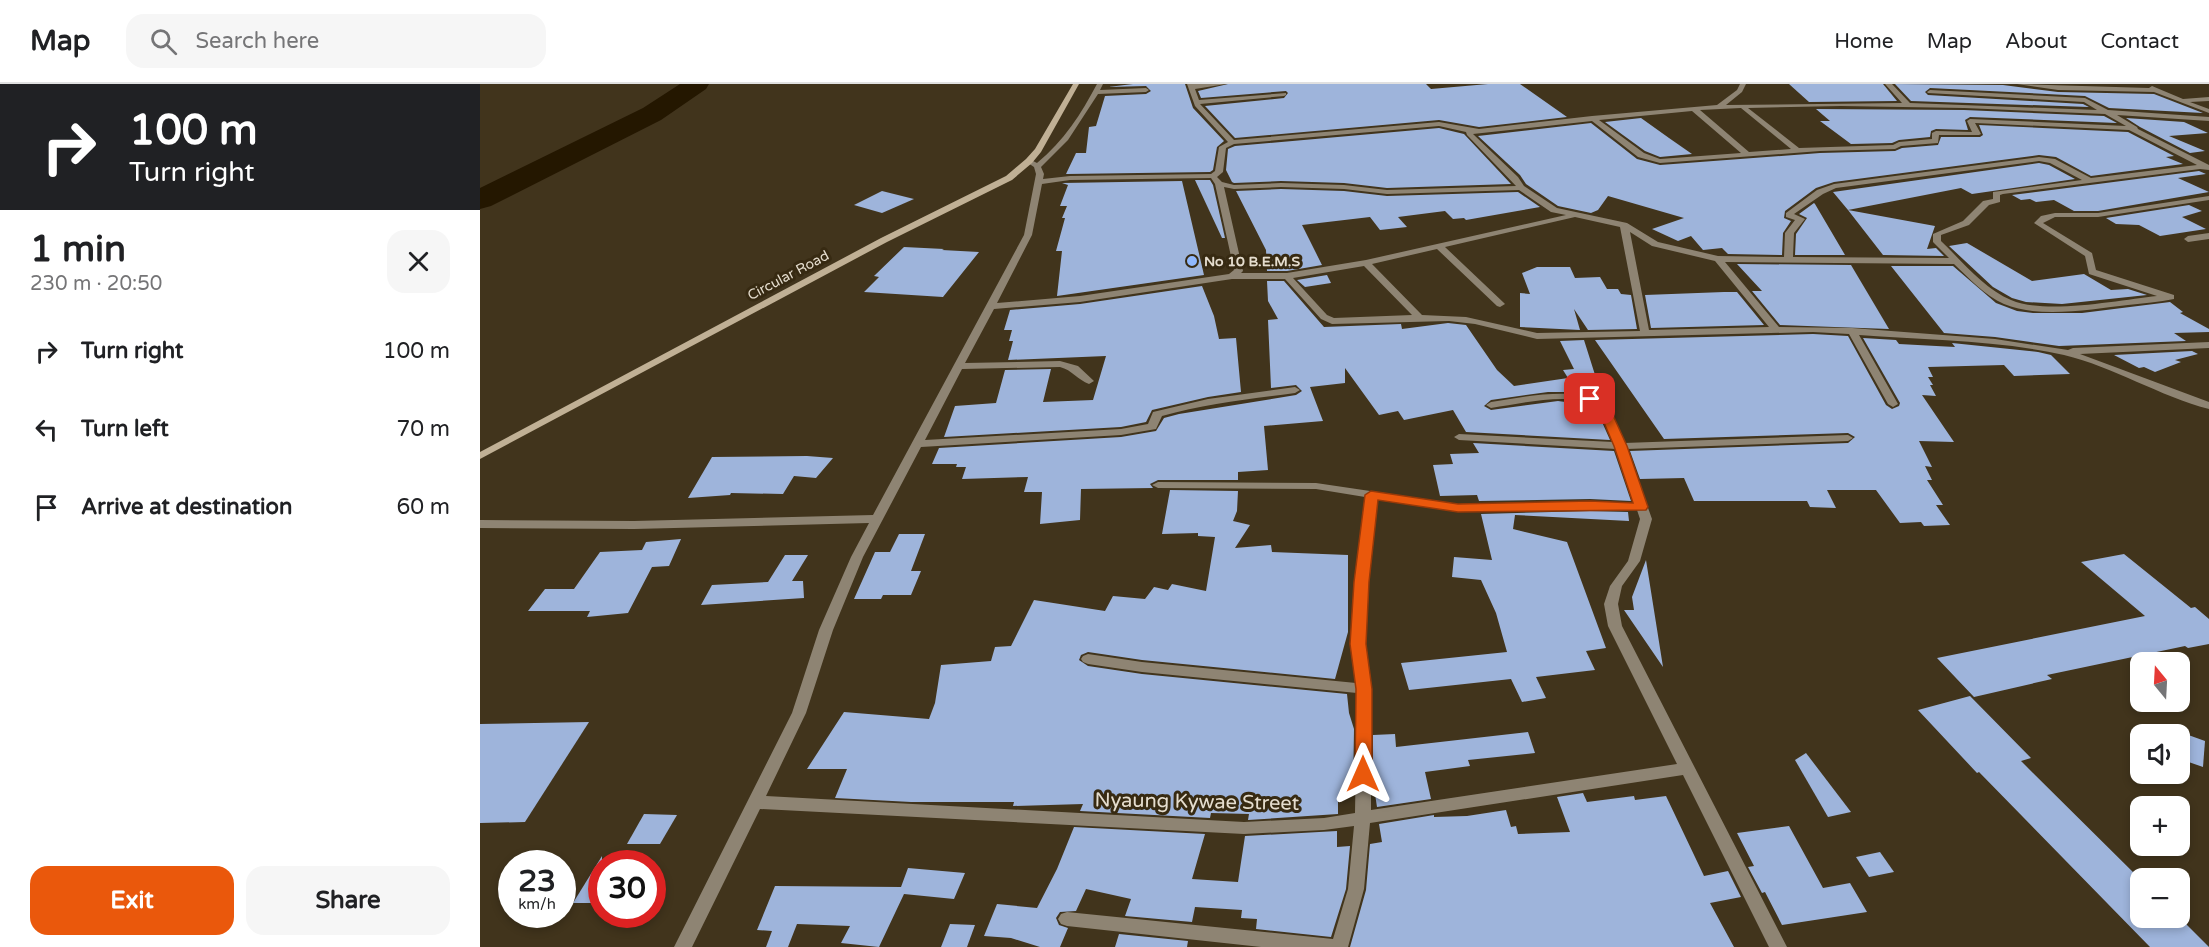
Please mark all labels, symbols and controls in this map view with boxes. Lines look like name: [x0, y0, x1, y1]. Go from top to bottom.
search box: [126, 14, 546, 68]
text: Map: [30, 24, 90, 58]
icon: search: [147, 25, 180, 58]
text: Search here: [195, 28, 319, 54]
text: Home: [1834, 29, 1894, 54]
text: Map: [1927, 29, 1972, 54]
text: About: [2005, 29, 2067, 54]
text: Contact: [2100, 29, 2179, 54]
text: 100 m: [129, 105, 258, 156]
icon: right: [30, 108, 108, 186]
text: Turn right: [129, 156, 255, 189]
text: 1 min: [30, 228, 126, 271]
button: close: [387, 230, 450, 293]
street label: Circular Road: [745, 247, 832, 304]
place label: No 10 B.E.M.S: [1204, 253, 1300, 270]
marker: No 10 B.E.M.S: [1185, 254, 1199, 268]
text: 230 m · 20:50: [30, 272, 162, 296]
icon: right: [30, 335, 63, 368]
text: Turn right: [81, 338, 183, 364]
text: 100 m: [383, 338, 450, 364]
pin: [1564, 373, 1615, 424]
icon: arrive: [1573, 382, 1606, 415]
icon: left: [30, 413, 63, 446]
text: Turn left: [81, 416, 169, 442]
text: 70 m: [396, 416, 450, 442]
icon: arrive: [30, 491, 63, 524]
text: Arrive at destination: [81, 494, 292, 520]
text: 60 m: [396, 494, 450, 520]
north arrow: [2130, 652, 2190, 712]
map controls: [2130, 652, 2190, 928]
button: sound: [2130, 724, 2190, 784]
position arrow: [1331, 742, 1395, 806]
street label: Nyaung Kywae Street: [1094, 788, 1300, 816]
button: +: [2130, 796, 2190, 856]
speed limit sign: 30: [588, 850, 666, 928]
text: 23: [518, 863, 556, 900]
button: Exit: [30, 866, 234, 935]
button: Share: [246, 866, 450, 935]
button: −: [2130, 868, 2190, 928]
text: km/h: [518, 895, 556, 913]

